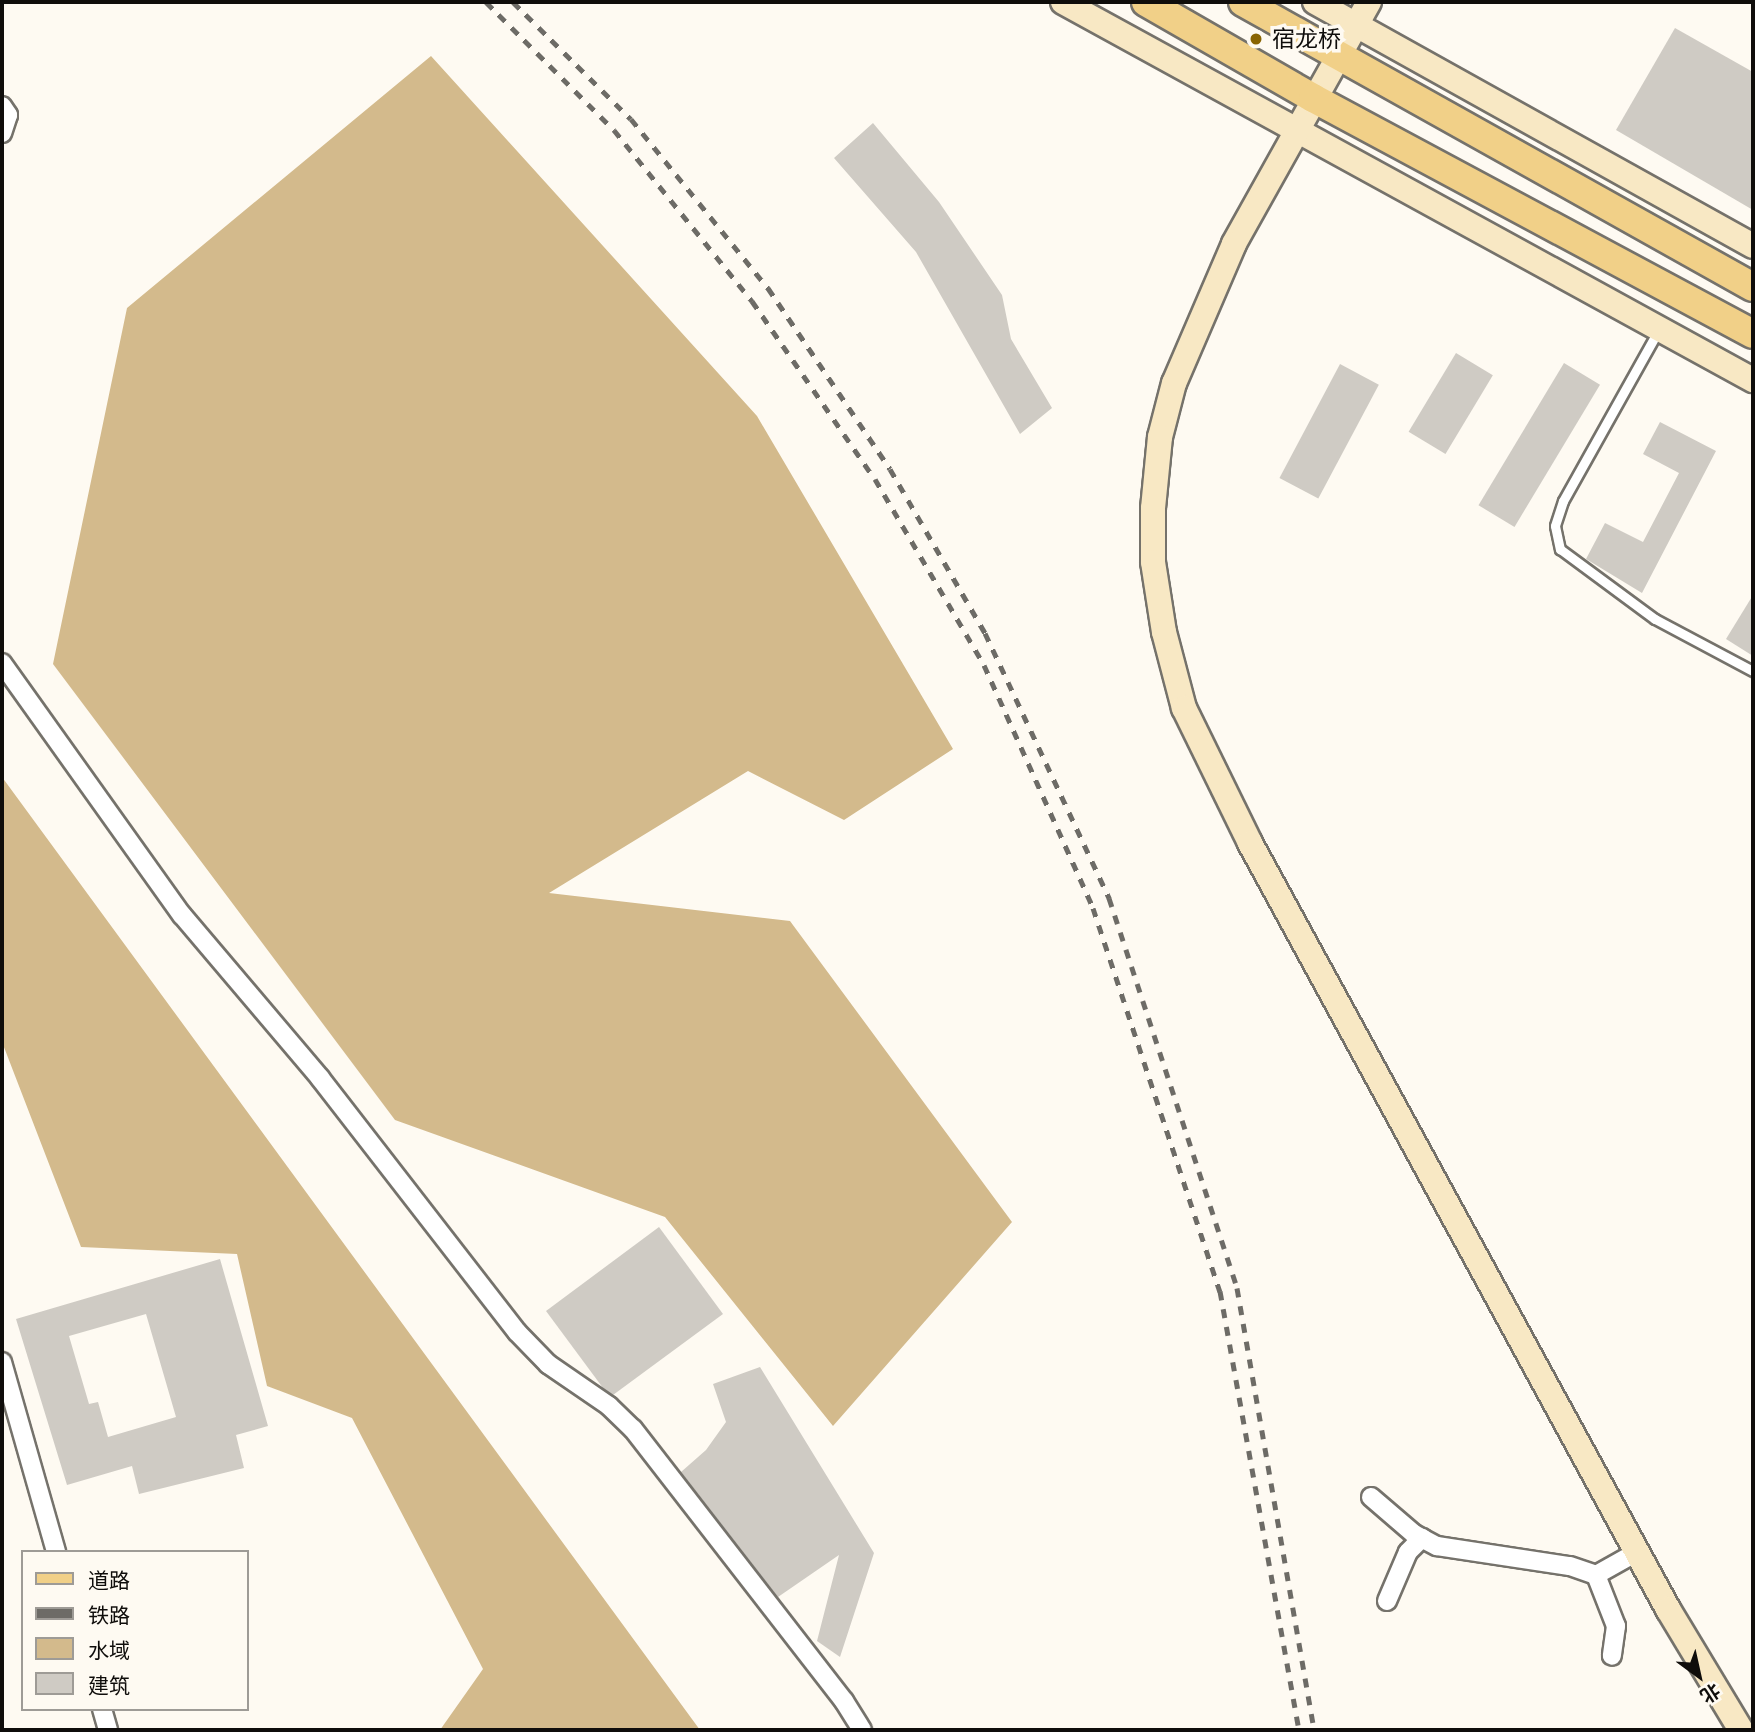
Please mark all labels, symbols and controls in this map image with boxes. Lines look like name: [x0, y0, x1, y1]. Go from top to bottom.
place label: 宿龙桥: [1272, 25, 1341, 53]
marker: 宿龙桥: [1246, 29, 1266, 49]
legend: [21, 1550, 248, 1711]
text: 道路: [88, 1567, 130, 1594]
text: 铁路: [88, 1602, 130, 1629]
text: 水域: [88, 1637, 130, 1664]
north arrow: [1664, 1641, 1734, 1711]
text: 建筑: [88, 1672, 130, 1699]
text: 北: [1696, 1678, 1725, 1709]

